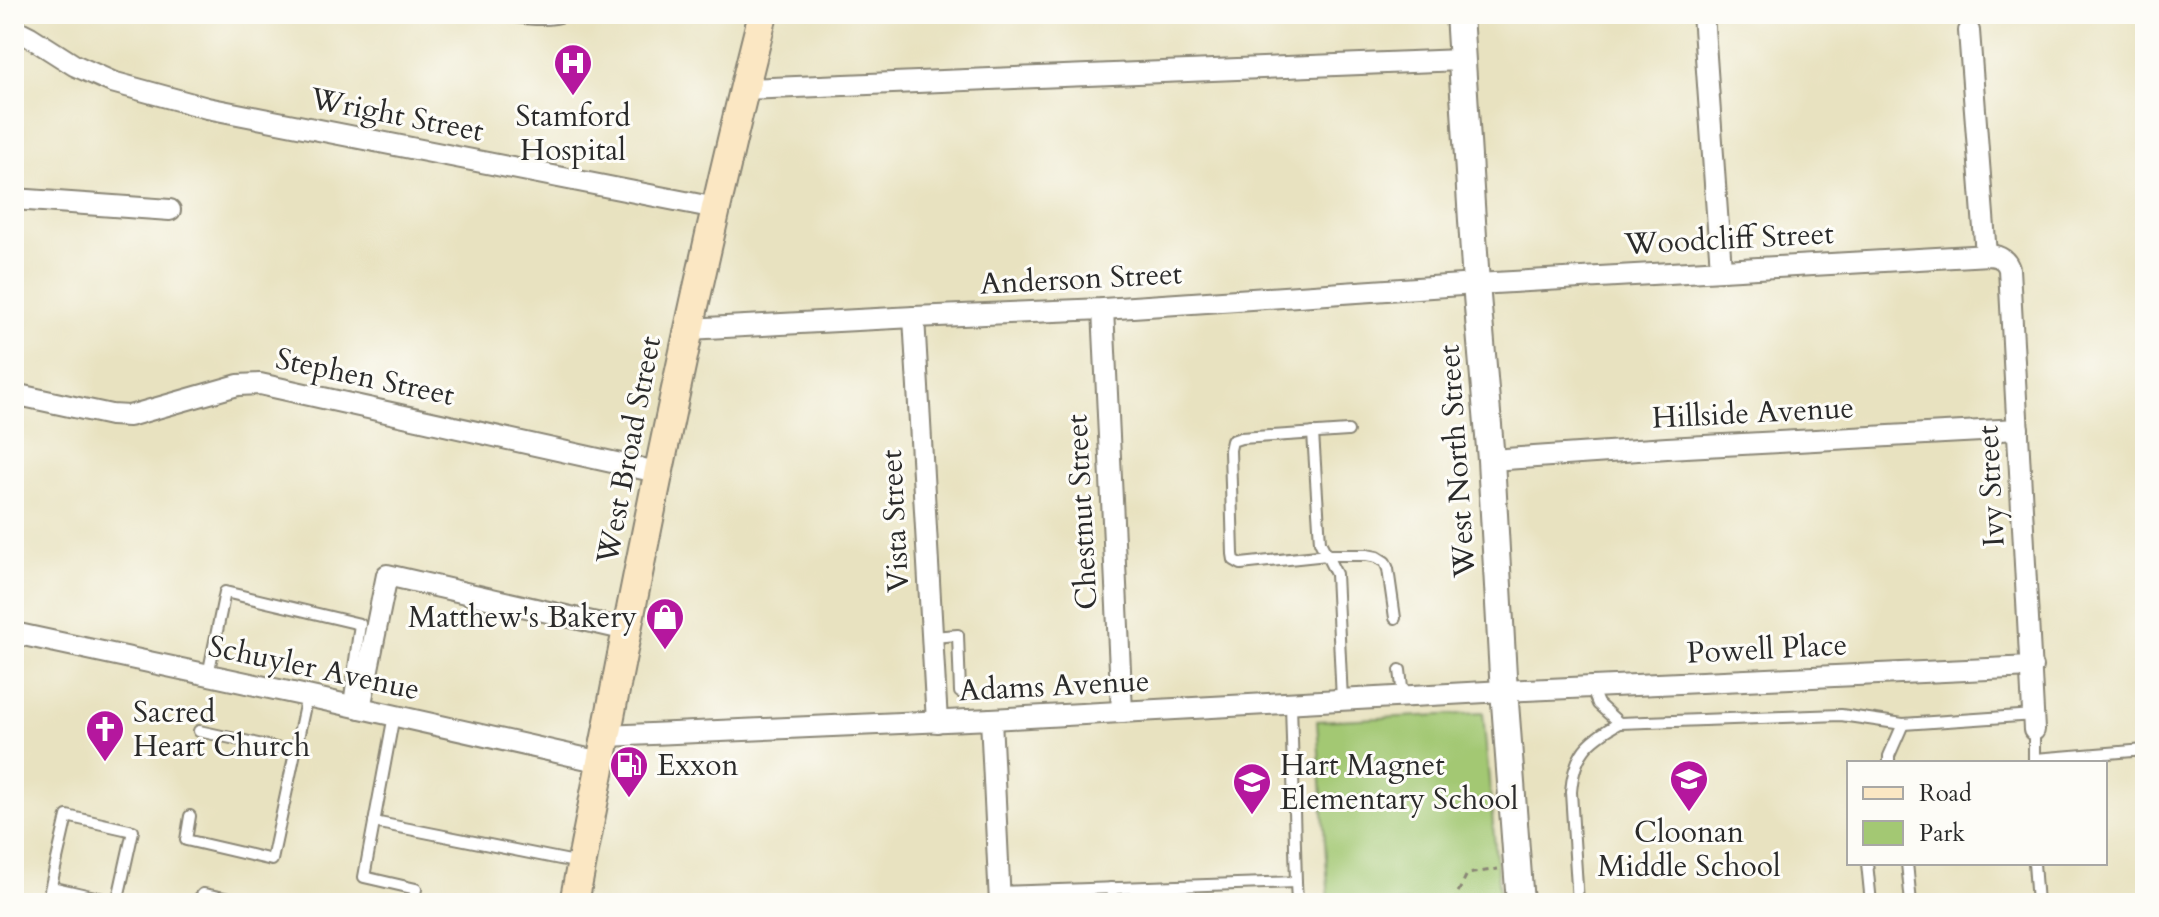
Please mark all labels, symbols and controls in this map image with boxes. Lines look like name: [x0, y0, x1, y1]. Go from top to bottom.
hospital icon: Stamford Hospital: [552, 42, 594, 97]
street label: Wright Street: [306, 78, 488, 152]
place label: Stamford Hospital: [515, 96, 631, 171]
street label: Woodcliff Street: [1622, 213, 1835, 265]
street label: Anderson Street: [979, 253, 1184, 305]
street label: West Broad Street: [587, 332, 671, 568]
street label: Stephen Street: [272, 338, 459, 416]
street label: West North Street: [1428, 343, 1486, 580]
street label: Hillside Avenue: [1651, 387, 1855, 439]
street label: Chestnut Street: [1056, 413, 1108, 611]
street label: Ivy Street: [1967, 424, 2015, 548]
street label: Vista Street: [871, 448, 919, 594]
shop icon: Matthew's Bakery: [644, 596, 686, 651]
place label: Matthew's Bakery: [408, 597, 637, 638]
street label: Powell Place: [1686, 624, 1848, 674]
street label: Schuyler Avenue: [205, 626, 423, 710]
street label: Adams Avenue: [958, 661, 1150, 711]
place label: Sacred Heart Church: [133, 692, 311, 767]
church icon: Sacred Heart Church: [84, 708, 126, 763]
fuel station icon: Exxon: [608, 744, 650, 799]
place label: Exxon: [657, 745, 739, 786]
place label: Hart Magnet Elementary School: [1280, 745, 1519, 820]
school or university icon: Cloonan Middle School: [1668, 758, 1710, 813]
school or university icon: Hart Magnet Elementary School: [1231, 761, 1273, 816]
legend: [1847, 761, 2107, 865]
text: Road: [1919, 777, 1972, 810]
place label: Cloonan Middle School: [1597, 812, 1781, 887]
text: Park: [1919, 817, 1965, 850]

